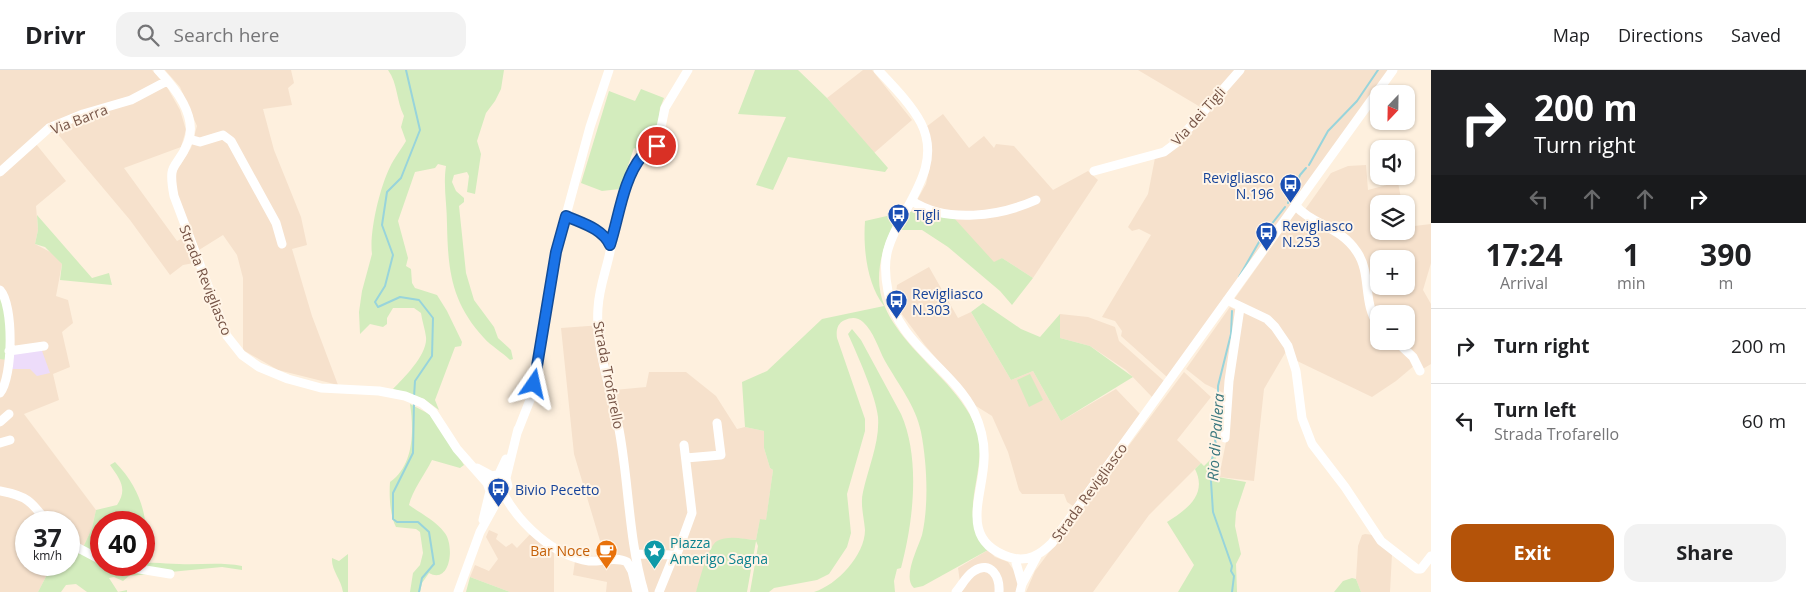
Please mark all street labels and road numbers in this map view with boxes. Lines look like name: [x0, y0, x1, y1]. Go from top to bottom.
street label: Via dei Tigli: [1167, 83, 1229, 149]
street label: Via Barra: [48, 99, 110, 139]
street label: Strada Revigliasco: [175, 222, 237, 338]
street label: Strada Trofarello: [589, 319, 629, 431]
street label: Strada Revigliasco: [1047, 439, 1131, 545]

